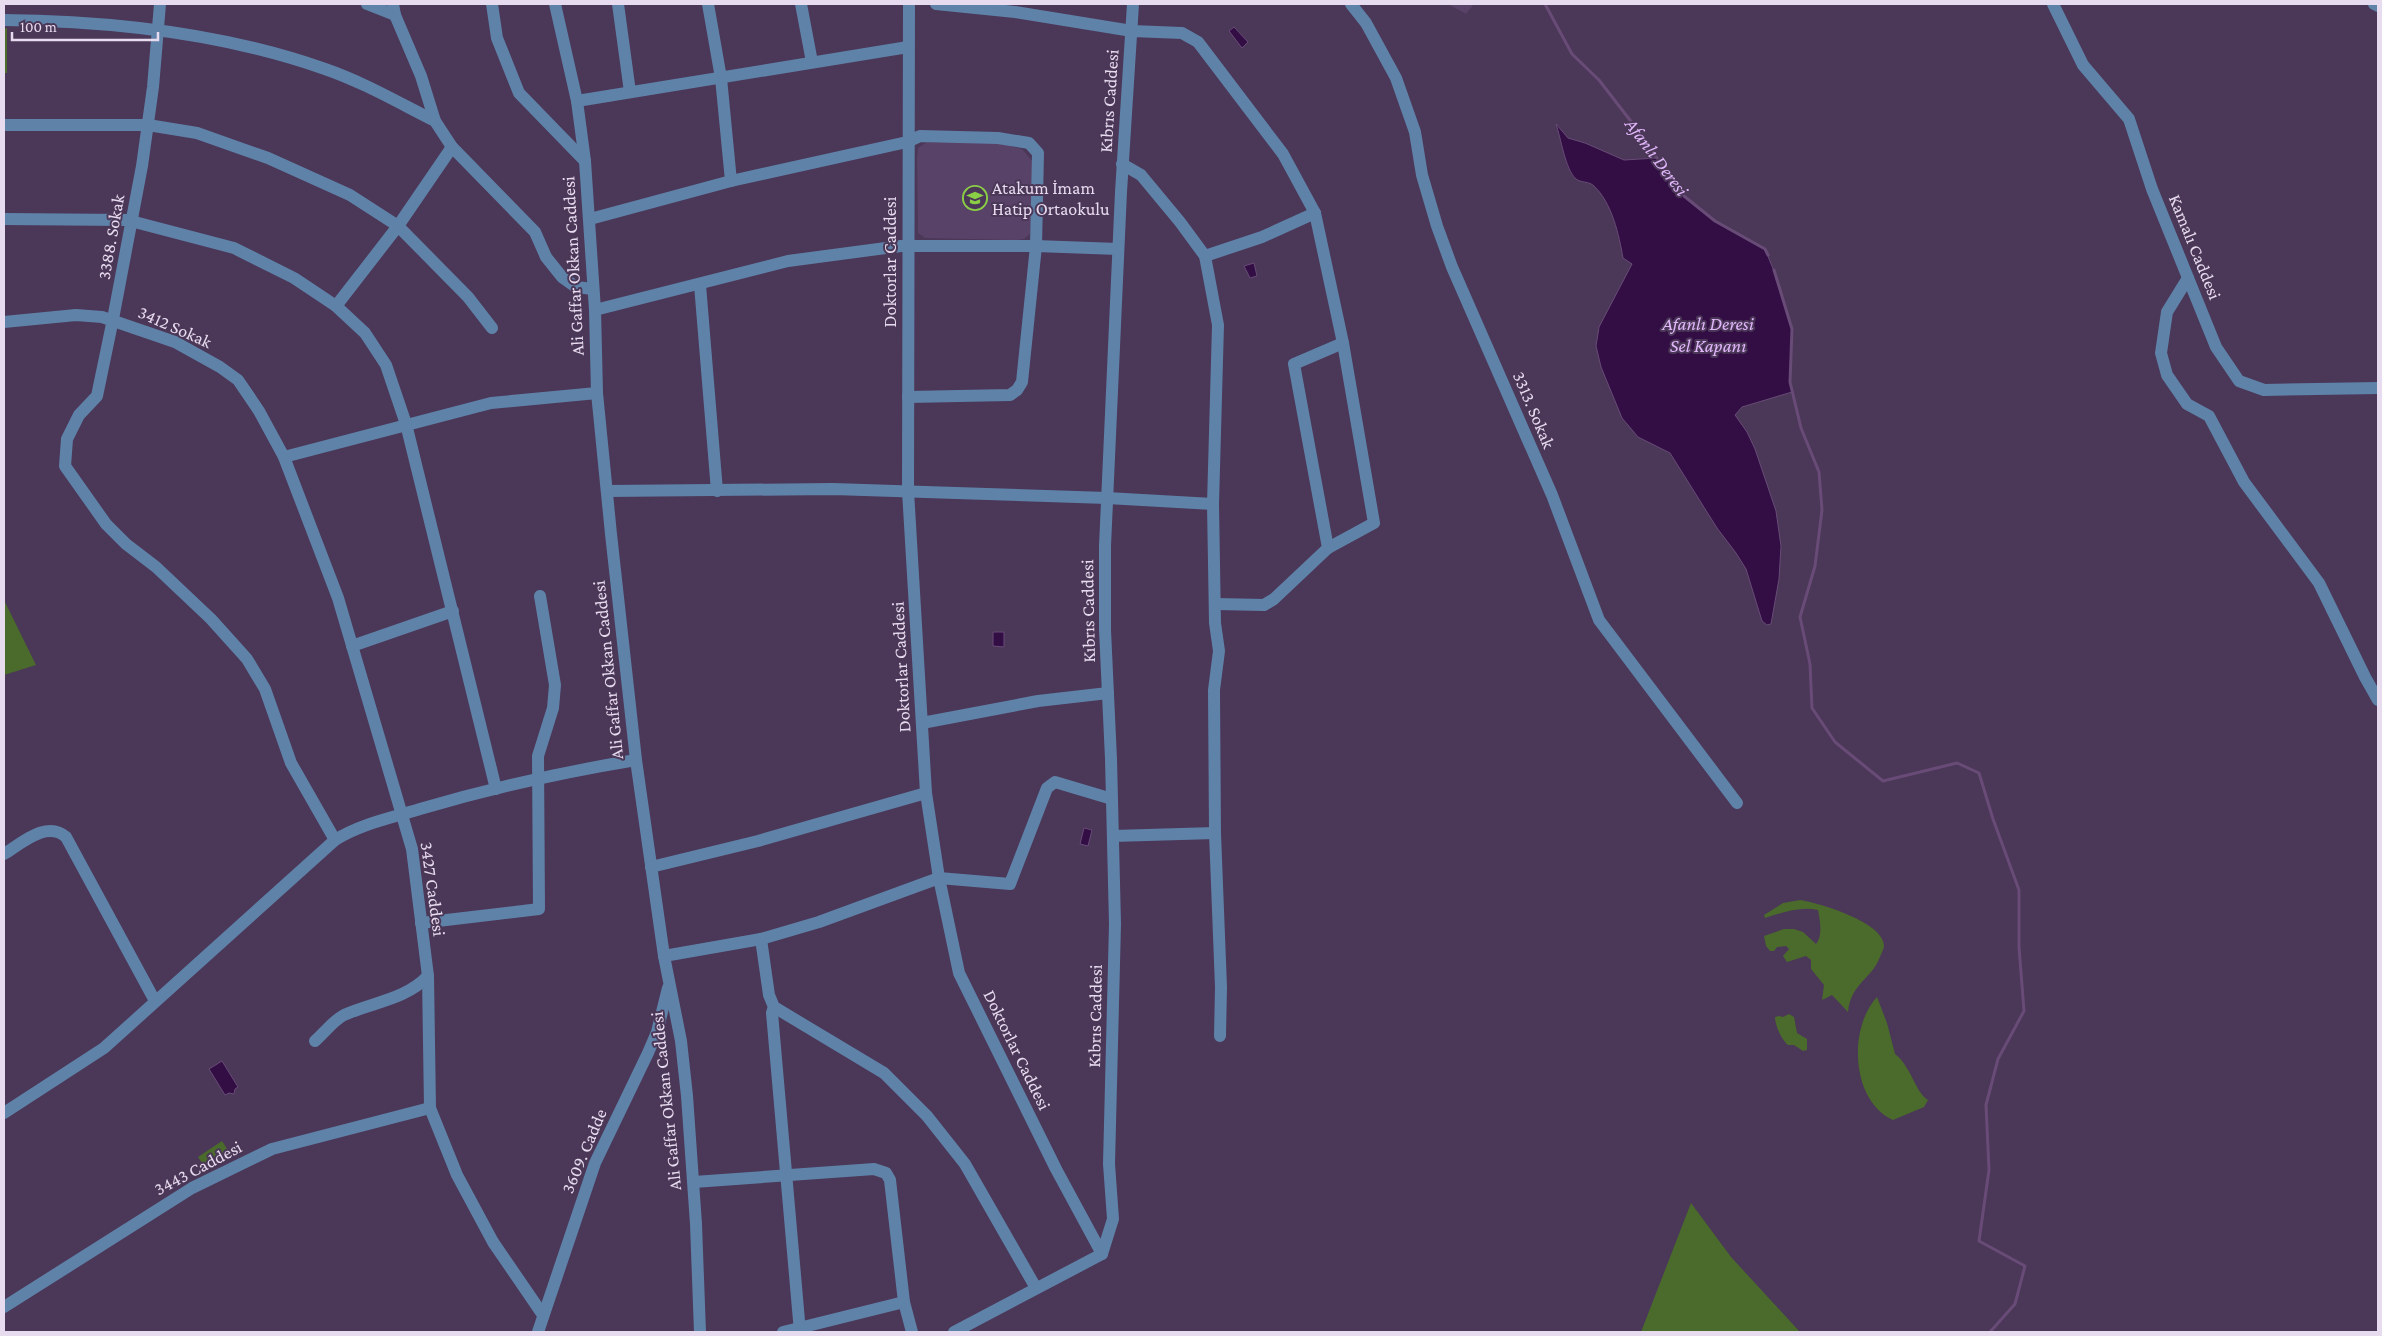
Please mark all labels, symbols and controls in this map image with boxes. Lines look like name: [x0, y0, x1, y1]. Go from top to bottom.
scale bar: [12, 10, 159, 42]
text: 100 m: [20, 19, 57, 35]
street label: Kıbrıs Caddesi: [1095, 48, 1123, 153]
water label: Afanlı Deresi: [1620, 113, 1693, 201]
street label: Ali Gaffar Okkan Caddesi: [558, 176, 588, 356]
place label: Atakum İmam Hatip Ortaokulu: [992, 178, 1110, 219]
school or university icon: Atakum İmam Hatip Ortaokulu: [962, 185, 988, 211]
street label: 3388. Sokak: [94, 192, 128, 281]
street label: Kamalı Caddesi: [2165, 192, 2225, 303]
street label: Doktorlar Caddesi: [880, 196, 900, 327]
street label: 3412 Sokak: [135, 302, 215, 352]
water label: Afanlı Deresi Sel Kapanı: [1661, 313, 1755, 356]
street label: 3313. Sokak: [1509, 369, 1559, 452]
street label: Kıbrıs Caddesi: [1077, 559, 1099, 663]
street label: Ali Gaffar Okkan Caddesi: [589, 579, 627, 760]
street label: Doktorlar Caddesi: [888, 601, 914, 733]
street label: 3427 Caddesi: [416, 841, 450, 938]
street label: Kıbrıs Caddesi: [1084, 964, 1106, 1068]
street label: Doktorlar Caddesi: [979, 987, 1055, 1113]
street label: Ali Gaffar Okkan Caddesi: [647, 1010, 685, 1191]
street label: 3609. Cadde: [557, 1106, 611, 1196]
street label: 3443 Caddesi: [151, 1136, 245, 1199]

